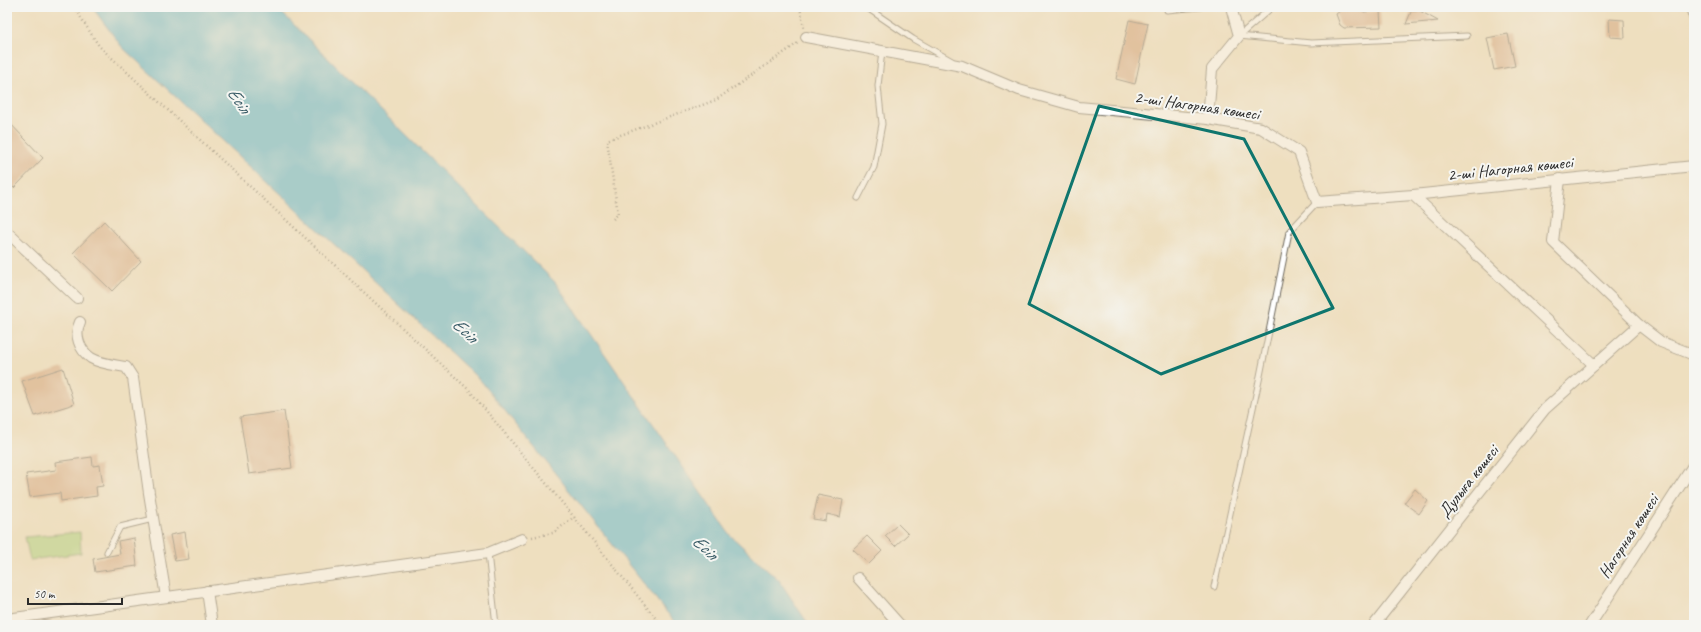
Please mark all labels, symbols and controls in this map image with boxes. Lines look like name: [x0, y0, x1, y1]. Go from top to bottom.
water label: Есіл: [223, 83, 257, 119]
street label: 2-ші Нагорная көшесі: [1133, 86, 1263, 125]
street label: 2-ші Нагорная көшесі: [1446, 151, 1576, 186]
water label: Есіл: [448, 313, 484, 349]
street label: Дулыға көшесі: [1434, 440, 1504, 522]
street label: Нагорная көшесі: [1594, 489, 1664, 582]
water label: Есіл: [688, 530, 724, 566]
scale bar: [28, 580, 122, 606]
text: 50 m: [34, 586, 56, 602]

